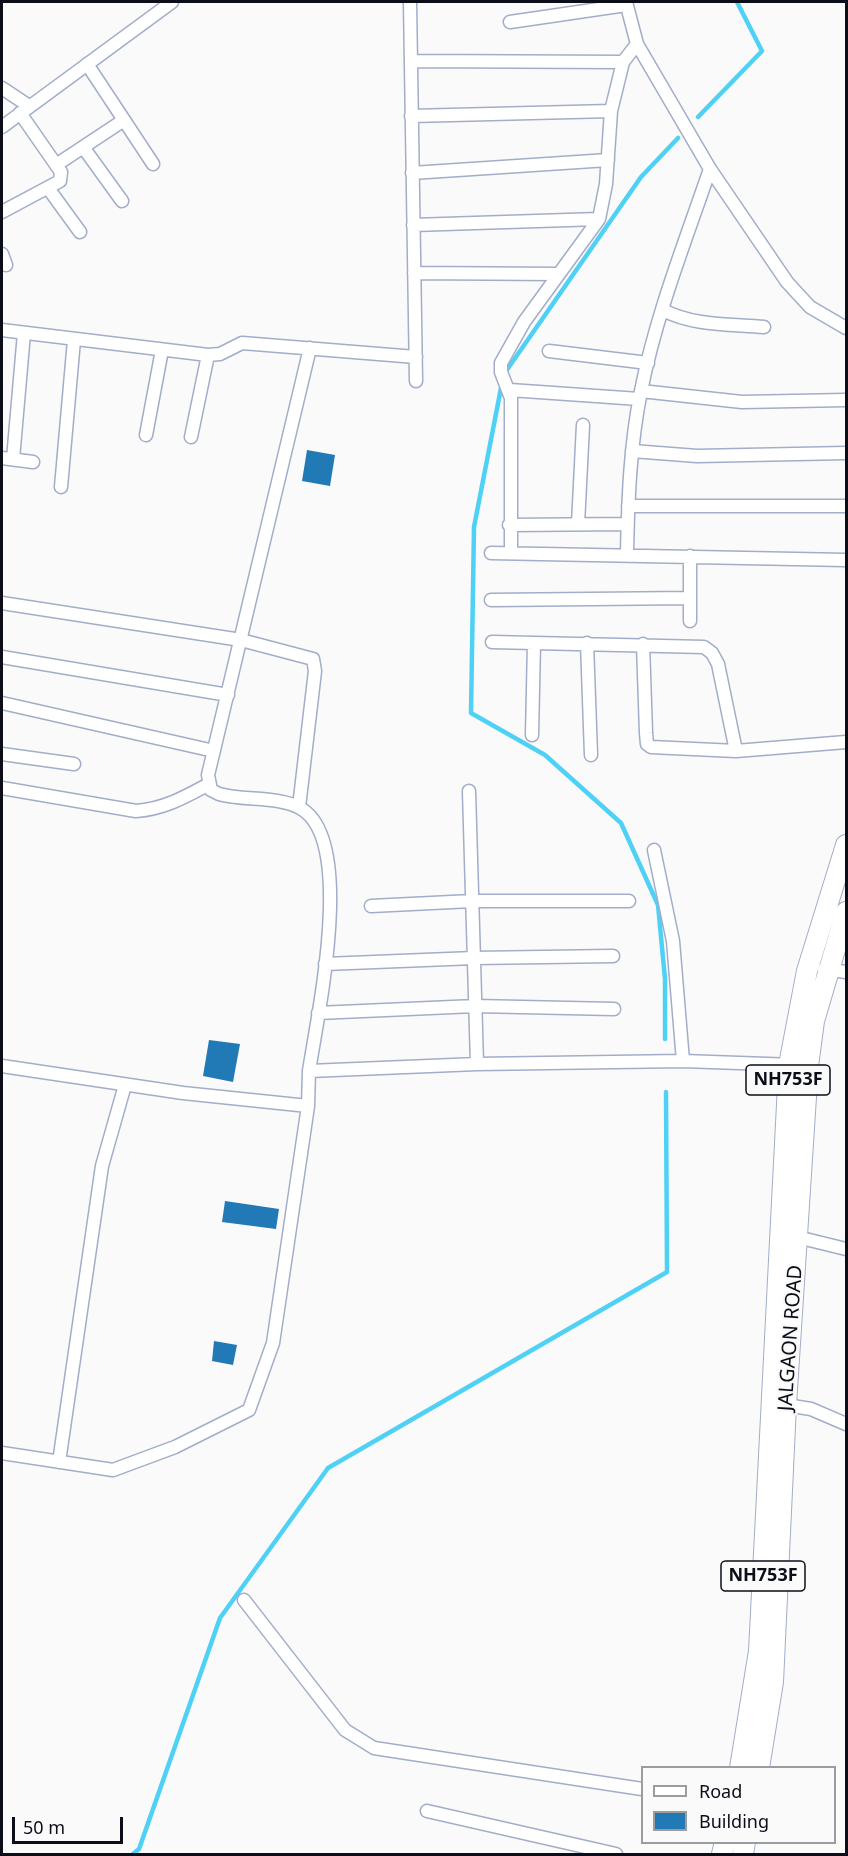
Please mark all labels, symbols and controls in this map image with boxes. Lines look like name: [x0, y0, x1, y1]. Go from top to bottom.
road number: NH753F: [746, 1065, 830, 1095]
street label: JALGAON ROAD: [774, 1264, 808, 1412]
road number: NH753F: [721, 1561, 805, 1591]
legend: [641, 1766, 836, 1844]
text: Road: [699, 1779, 742, 1803]
scale bar: [15, 1805, 126, 1843]
text: Building: [699, 1809, 769, 1833]
text: 50 m: [23, 1815, 65, 1839]

